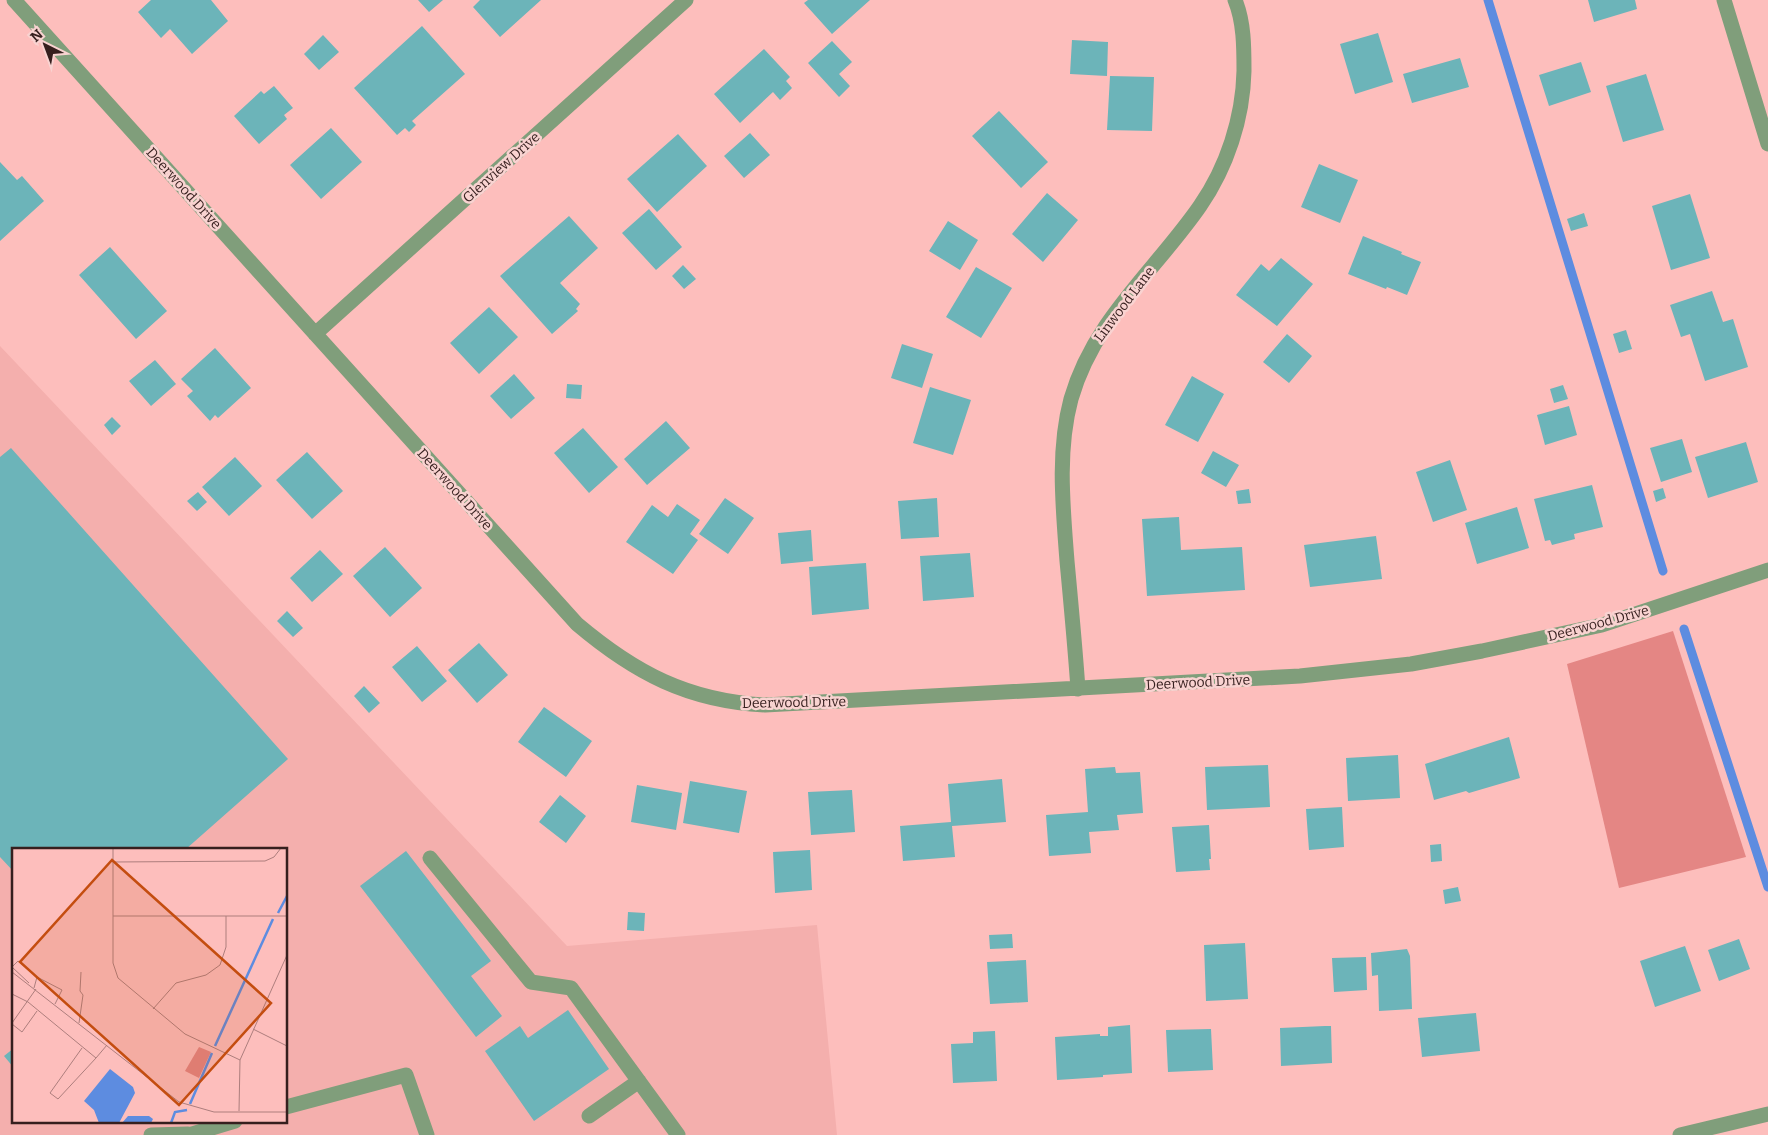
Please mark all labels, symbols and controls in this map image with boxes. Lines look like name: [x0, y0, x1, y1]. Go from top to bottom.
north arrow: [20, 20, 70, 70]
text: N: [27, 26, 46, 46]
street label: Glenview Drive: [459, 128, 543, 206]
street label: Deerwood Drive: [142, 144, 225, 233]
street label: Linwood Lane: [1091, 263, 1158, 345]
street label: Deerwood Drive: [413, 445, 496, 534]
street label: Deerwood Drive: [1546, 602, 1651, 645]
street label: Deerwood Drive: [1146, 671, 1251, 694]
street label: Deerwood Drive: [742, 693, 846, 712]
inset map: [12, 848, 288, 1122]

